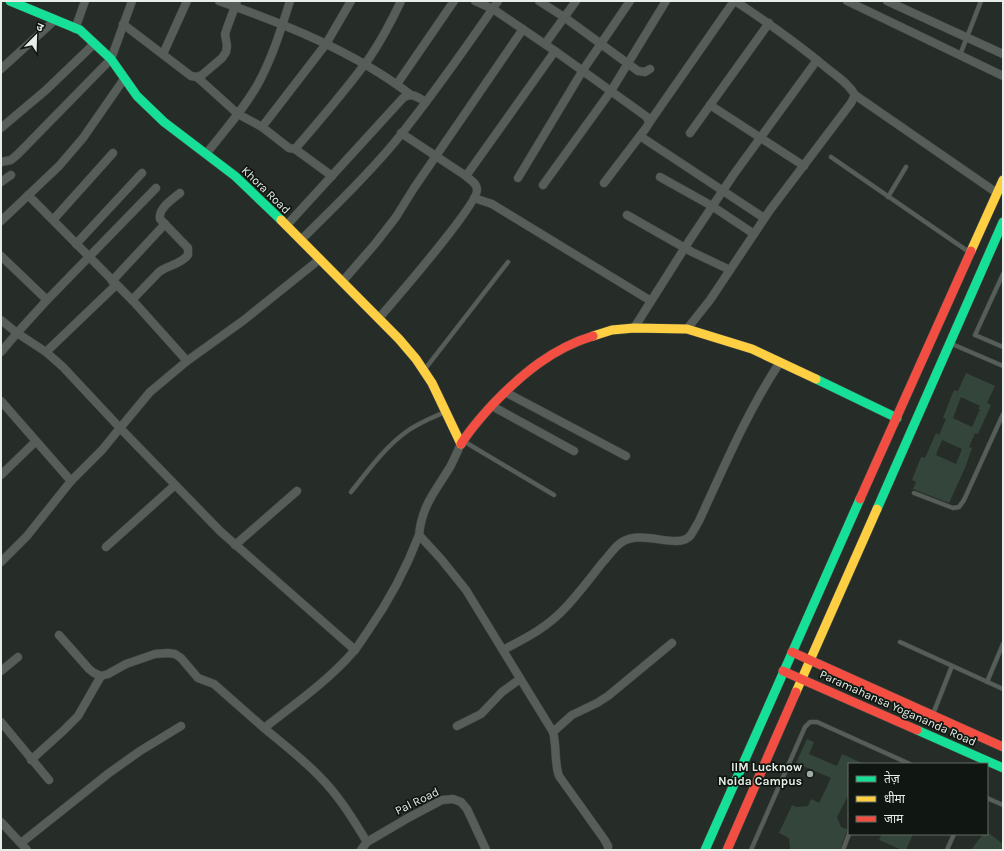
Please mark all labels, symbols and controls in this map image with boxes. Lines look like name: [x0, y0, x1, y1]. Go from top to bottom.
north arrow: [16, 16, 56, 56]
text: उ: [34, 20, 46, 35]
street label: Khora Road: [239, 163, 293, 217]
street label: Paramahansa Yogananda Road: [818, 667, 978, 749]
place label: IIM Lucknow Noida Campus: [718, 760, 802, 788]
legend: [848, 763, 988, 835]
marker: IIM Lucknow Noida Campus: [805, 769, 815, 779]
text: तेज़: [884, 771, 901, 786]
street label: Pal Road: [393, 784, 441, 818]
text: धीमा: [884, 791, 906, 806]
text: जाम: [884, 812, 904, 826]

